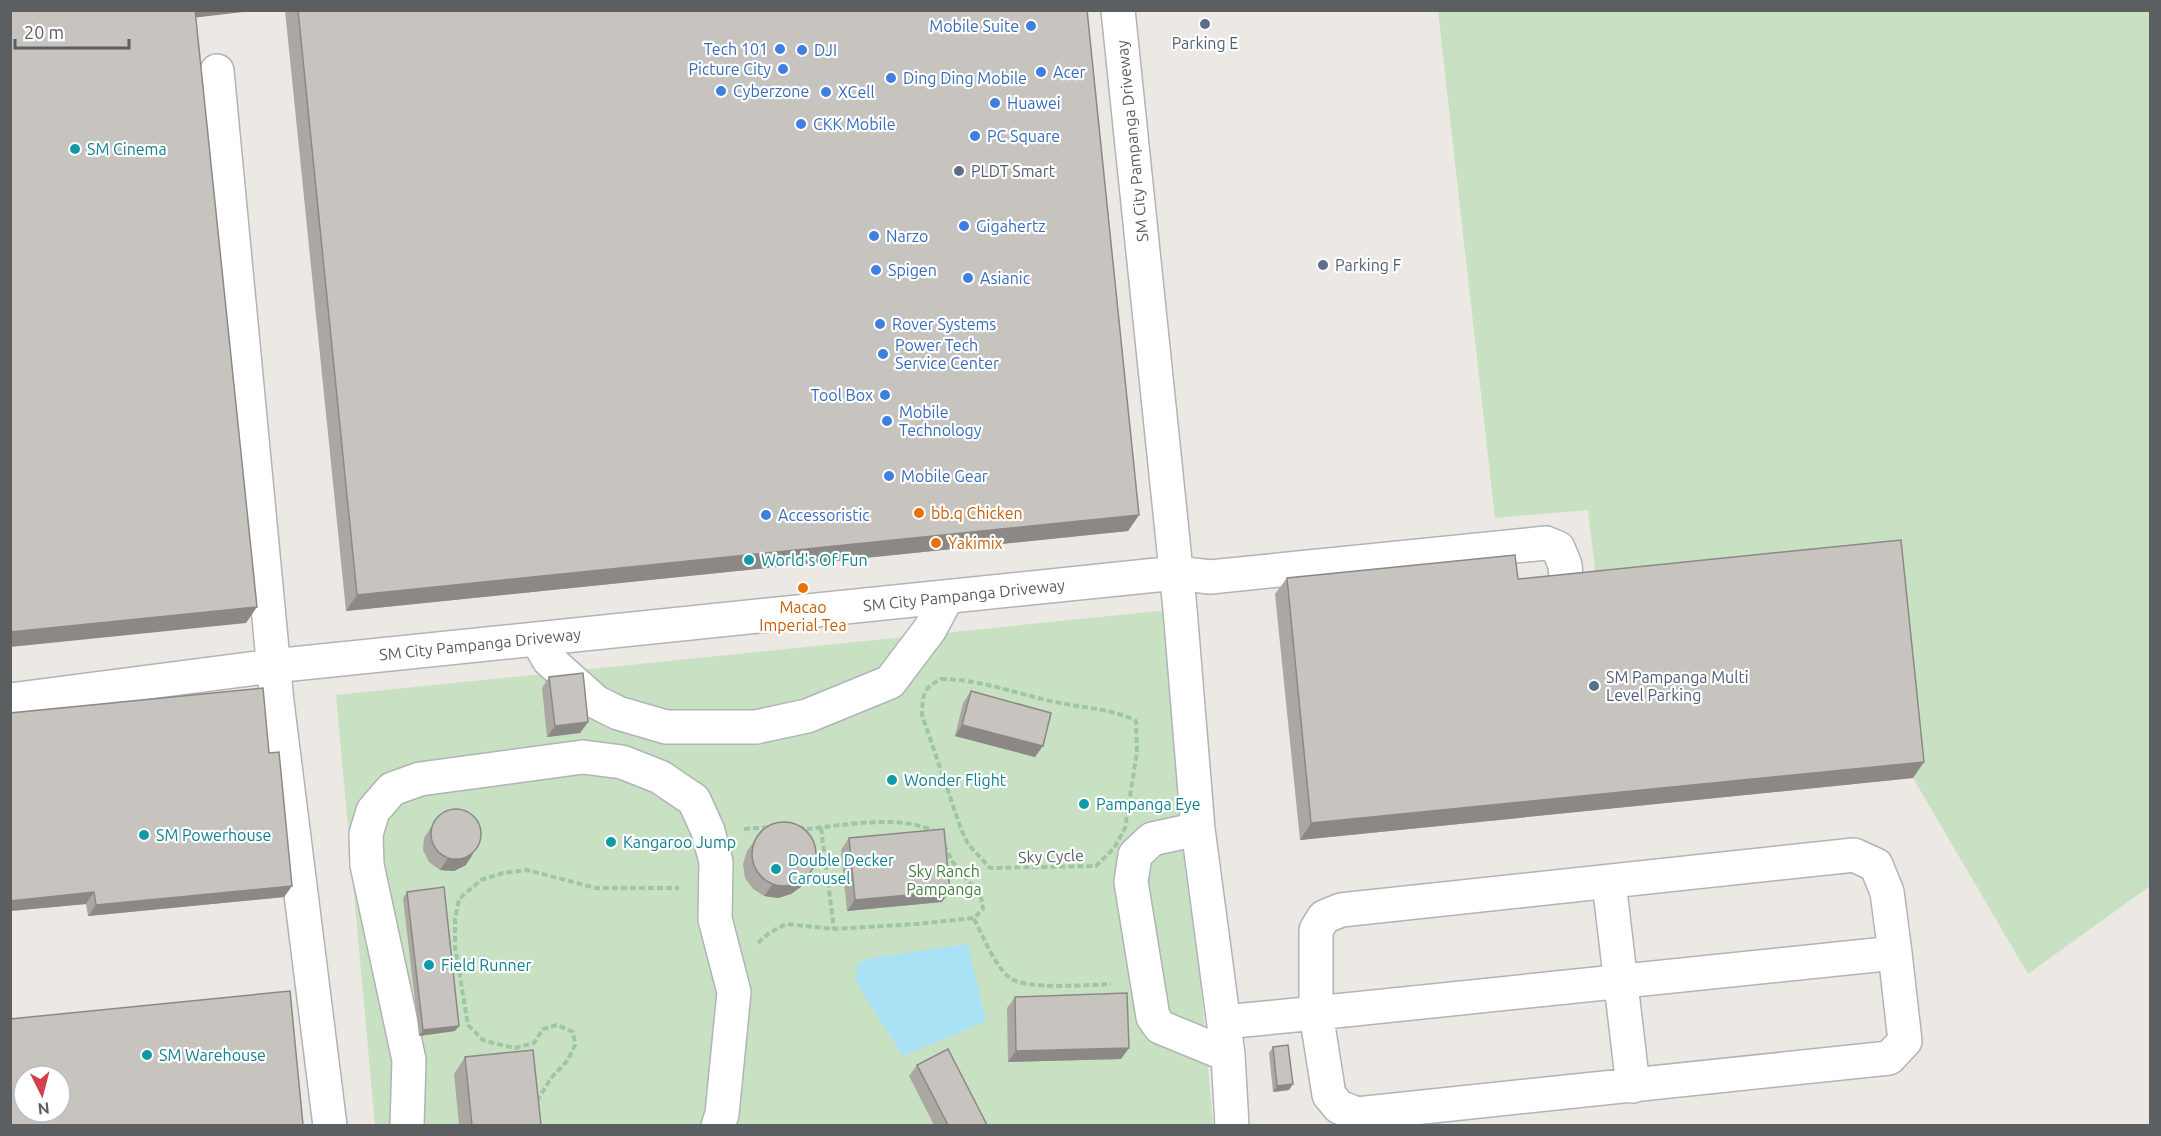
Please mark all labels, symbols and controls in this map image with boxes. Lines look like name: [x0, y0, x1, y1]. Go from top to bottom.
scale bar: [15, 12, 129, 50]
place label: Mobile Suite: [929, 17, 1019, 35]
marker: Parking E: [1198, 17, 1212, 31]
marker: Mobile Suite: [1024, 19, 1038, 33]
text: 20 m: [24, 22, 64, 42]
place label: Parking E: [1172, 34, 1238, 52]
street label: SM City Pampanga Driveway: [1112, 39, 1152, 243]
place label: Tech 101: [704, 40, 768, 58]
place label: DJI: [814, 41, 837, 59]
marker: Tech 101: [773, 42, 787, 56]
marker: DJI: [795, 43, 809, 57]
place label: Picture City: [688, 60, 771, 78]
marker: Picture City: [776, 62, 790, 76]
place label: Acer: [1053, 63, 1086, 81]
marker: Acer: [1034, 65, 1048, 79]
place label: Ding Ding Mobile: [903, 69, 1027, 87]
marker: Ding Ding Mobile: [884, 71, 898, 85]
place label: Cyberzone: [733, 82, 809, 100]
place label: XCell: [838, 83, 875, 101]
marker: Cyberzone: [714, 84, 728, 98]
marker: XCell: [819, 85, 833, 99]
place label: Huawei: [1007, 94, 1061, 112]
marker: Huawei: [988, 96, 1002, 110]
place label: CKK Mobile: [813, 115, 896, 133]
marker: CKK Mobile: [794, 117, 808, 131]
place label: PC Square: [987, 127, 1060, 145]
marker: PC Square: [968, 129, 982, 143]
place label: SM Cinema: [87, 140, 167, 158]
marker: SM Cinema: [68, 142, 82, 156]
place label: PLDT Smart: [971, 162, 1056, 180]
marker: PLDT Smart: [952, 164, 966, 178]
place label: Gigahertz: [976, 217, 1046, 235]
marker: Gigahertz: [957, 219, 971, 233]
place label: Narzo: [886, 227, 928, 245]
marker: Narzo: [867, 229, 881, 243]
place label: Parking F: [1335, 256, 1401, 274]
marker: Parking F: [1316, 258, 1330, 272]
place label: Spigen: [888, 261, 937, 279]
marker: Spigen: [869, 263, 883, 277]
place label: Asianic: [980, 269, 1031, 287]
marker: Asianic: [961, 271, 975, 285]
place label: Rover Systems: [892, 315, 996, 333]
marker: Rover Systems: [873, 317, 887, 331]
place label: Power Tech Service Center: [895, 336, 999, 372]
marker: Power Tech Service Center: [876, 347, 890, 361]
place label: Tool Box: [811, 386, 873, 404]
marker: Tool Box: [878, 388, 892, 402]
place label: Mobile Technology: [899, 403, 982, 439]
marker: Mobile Technology: [880, 414, 894, 428]
place label: Mobile Gear: [901, 467, 988, 485]
marker: Mobile Gear: [882, 469, 896, 483]
place label: bb.q Chicken: [931, 504, 1023, 522]
place label: Accessoristic: [778, 506, 870, 524]
marker: bb.q Chicken: [912, 506, 926, 520]
marker: Accessoristic: [759, 508, 773, 522]
place label: Yakimix: [948, 534, 1003, 552]
marker: Yakimix: [929, 536, 943, 550]
place label: World's Of Fun: [761, 551, 868, 569]
marker: World's Of Fun: [742, 553, 756, 567]
street label: SM City Pampanga Driveway: [862, 575, 1066, 615]
marker: Macao Imperial Tea: [796, 581, 810, 595]
place label: Macao Imperial Tea: [759, 598, 847, 634]
street label: SM City Pampanga Driveway: [378, 624, 582, 664]
place label: SM Pampanga Multi Level Parking: [1606, 668, 1749, 704]
marker: SM Pampanga Multi Level Parking: [1587, 679, 1601, 693]
place label: Wonder Flight: [904, 771, 1007, 789]
marker: Wonder Flight: [885, 773, 899, 787]
place label: Pampanga Eye: [1096, 795, 1201, 813]
marker: Pampanga Eye: [1077, 797, 1091, 811]
place label: SM Powerhouse: [156, 826, 271, 844]
marker: SM Powerhouse: [137, 828, 151, 842]
place label: Kangaroo Jump: [623, 833, 736, 851]
marker: Kangaroo Jump: [604, 835, 618, 849]
street label: Sky Cycle: [1018, 846, 1084, 866]
place label: Double Decker Carousel: [788, 851, 894, 887]
marker: Double Decker Carousel: [769, 862, 783, 876]
park label: Sky Ranch Pampanga: [906, 862, 982, 898]
place label: Field Runner: [441, 956, 532, 974]
marker: Field Runner: [422, 958, 436, 972]
place label: SM Warehouse: [159, 1046, 266, 1064]
marker: SM Warehouse: [140, 1048, 154, 1062]
north arrow: [12, 1064, 72, 1124]
text: N: [37, 1099, 50, 1118]

